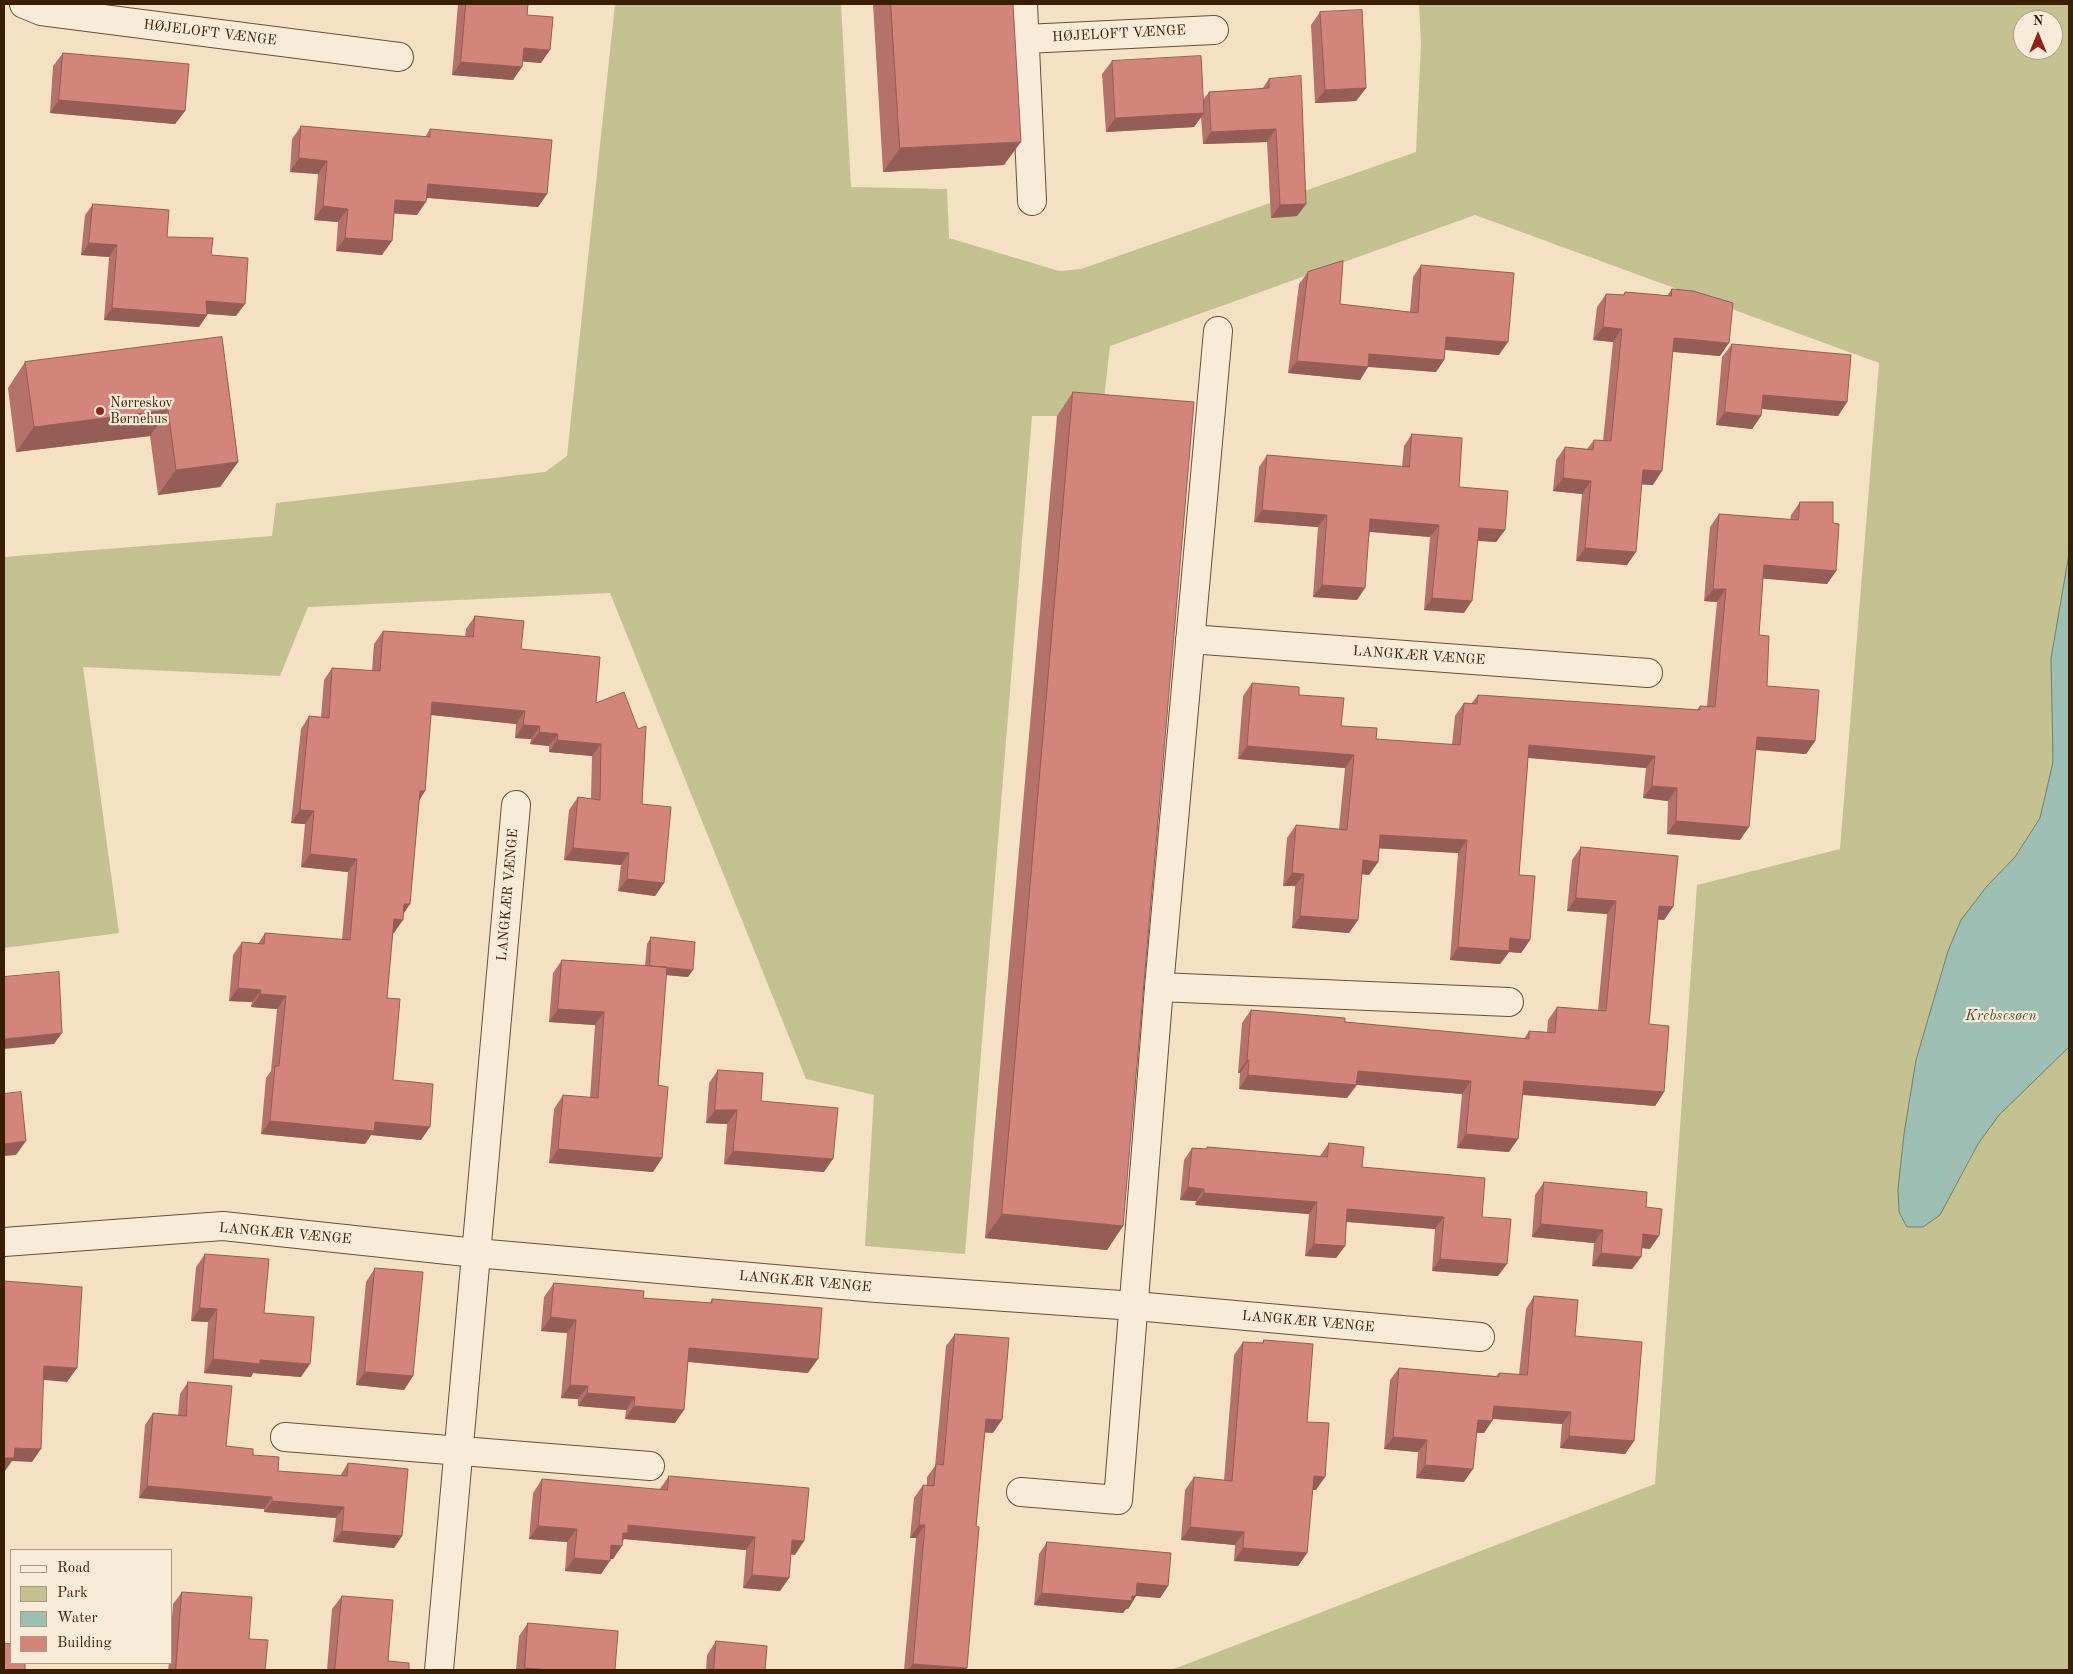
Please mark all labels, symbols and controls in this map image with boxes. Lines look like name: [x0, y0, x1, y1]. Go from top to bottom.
north arrow: [2013, 10, 2063, 60]
text: N: [2033, 14, 2043, 28]
street label: HØJELOFT VÆNGE: [143, 17, 277, 49]
street label: HØJELOFT VÆNGE: [1052, 22, 1186, 46]
place label: Nørreskov Børnehus: [110, 395, 173, 428]
marker: Nørreskov Børnehus: [94, 405, 106, 417]
street label: LANGKÆR VÆNGE: [1352, 643, 1486, 669]
street label: LANGKÆR VÆNGE: [494, 828, 522, 962]
water label: Krebsesøen: [1965, 1007, 2037, 1025]
street label: LANGKÆR VÆNGE: [218, 1220, 352, 1248]
street label: LANGKÆR VÆNGE: [738, 1268, 872, 1296]
street label: LANGKÆR VÆNGE: [1241, 1308, 1375, 1336]
legend: [10, 1549, 172, 1664]
text: Road: [57, 1561, 90, 1576]
text: Park: [57, 1586, 88, 1601]
text: Water: [57, 1611, 98, 1626]
text: Building: [57, 1636, 112, 1651]

